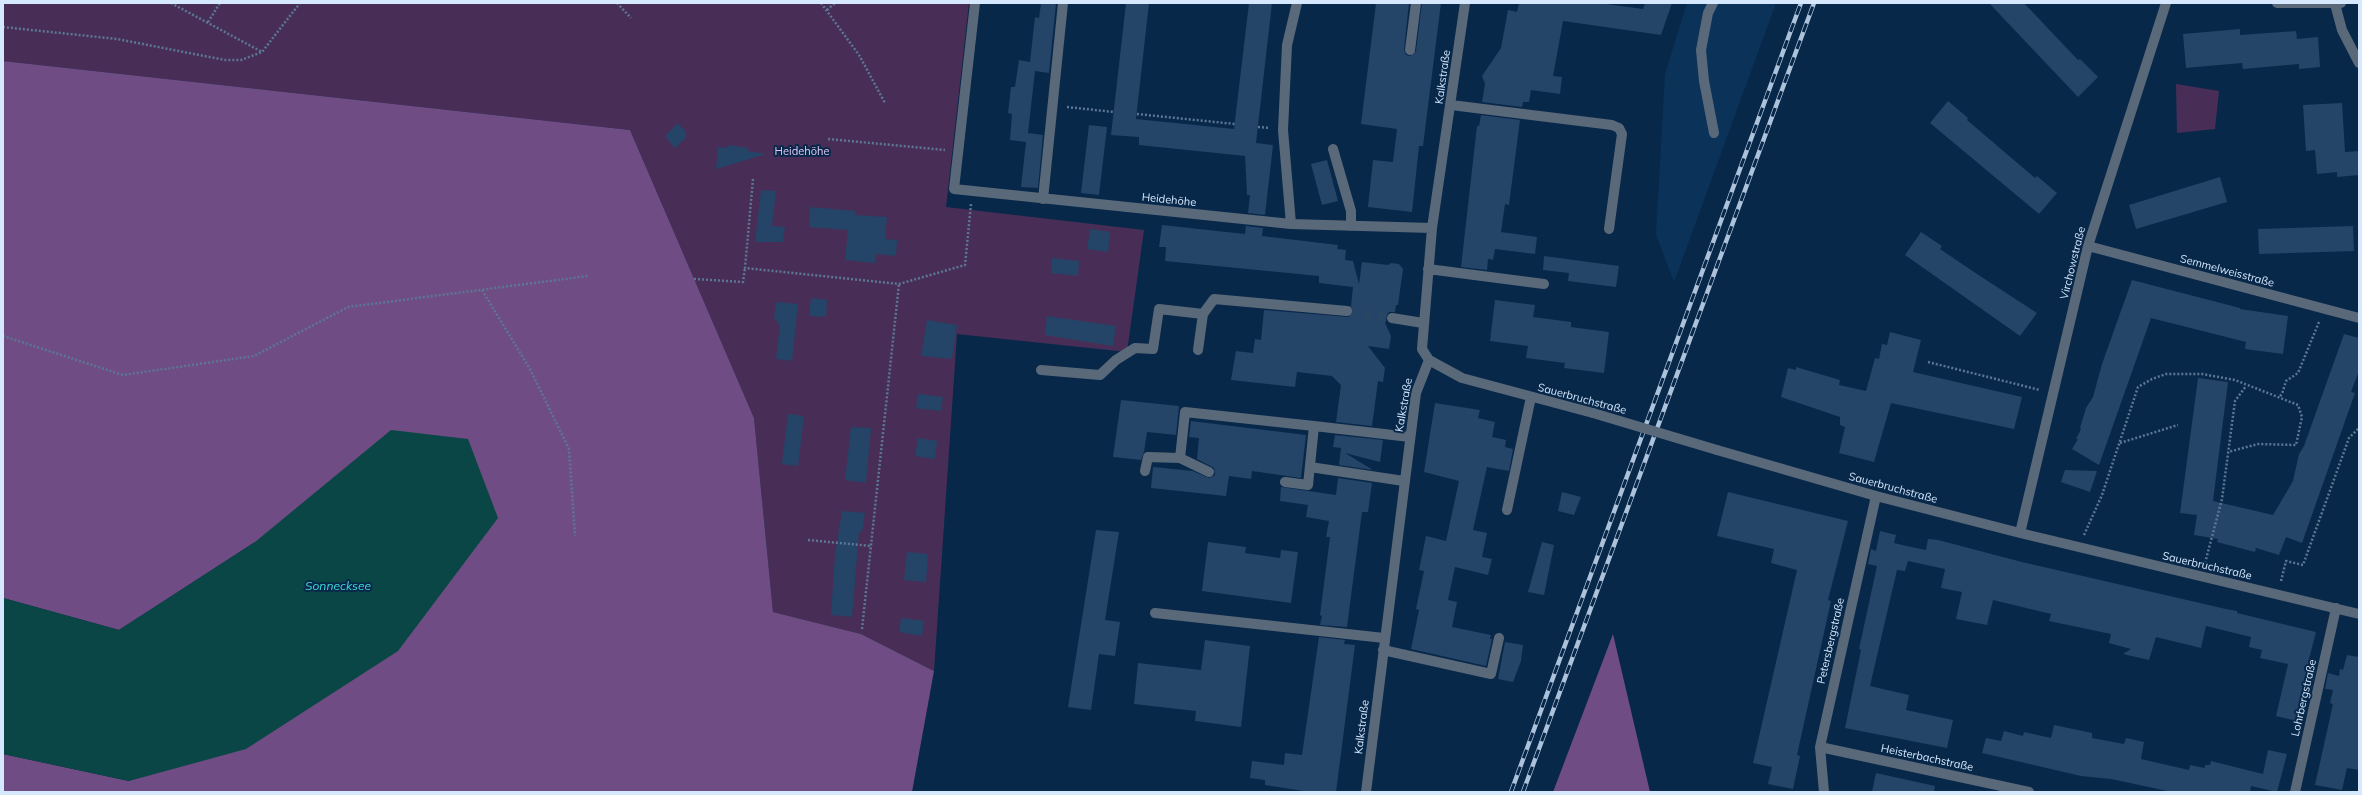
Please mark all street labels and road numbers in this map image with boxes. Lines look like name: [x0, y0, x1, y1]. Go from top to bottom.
street label: Kalkstraße: [1433, 49, 1453, 105]
street label: Heidehöhe: [1141, 191, 1197, 209]
street label: Virchowstraße: [2058, 225, 2088, 301]
street label: Semmelweisstraße: [2178, 252, 2276, 290]
street label: Kalkstraße: [1393, 377, 1415, 433]
street label: Sauerbruchstraße: [1536, 381, 1628, 417]
street label: Sauerbruchstraße: [1847, 470, 1939, 506]
street label: Sauerbruchstraße: [2161, 549, 2253, 583]
street label: Petersbergstraße: [1815, 597, 1847, 685]
street label: Lohrbergstraße: [2289, 658, 2319, 738]
street label: Kalkstraße: [1352, 699, 1372, 755]
street label: Heisterbachstraße: [1880, 742, 1974, 774]

